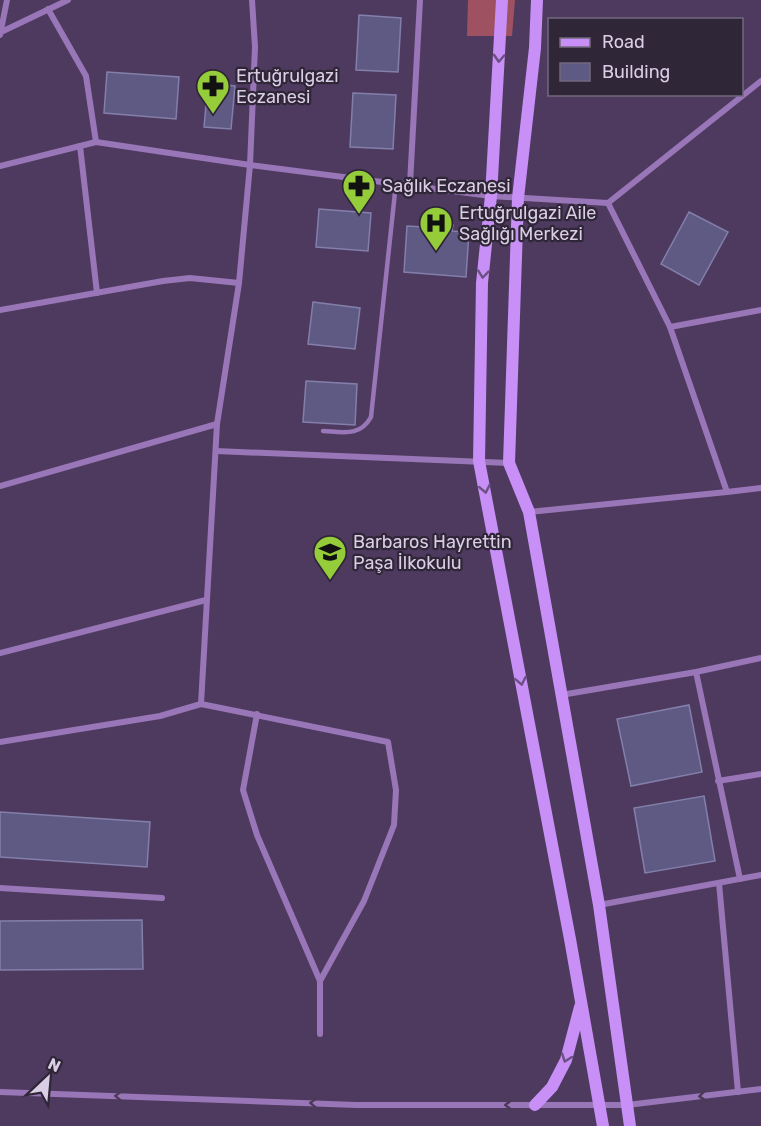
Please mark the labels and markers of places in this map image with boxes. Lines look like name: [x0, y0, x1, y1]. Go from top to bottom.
place label: Ertuğrulgazi Eczanesi: [236, 65, 339, 108]
pharmacy icon: Ertuğrulgazi Eczanesi: [195, 68, 231, 115]
pharmacy icon: Sağlık Eczanesi: [341, 168, 377, 215]
place label: Sağlık Eczanesi: [382, 175, 511, 197]
place label: Ertuğrulgazi Aile Sağlığı Merkezi: [459, 202, 596, 245]
hospital icon: Ertuğrulgazi Aile Sağlığı Merkezi: [418, 205, 454, 252]
place label: Barbaros Hayrettin Paşa İlkokulu: [353, 531, 512, 574]
school or university icon: Barbaros Hayrettin Paşa İlkokulu: [312, 534, 348, 581]

